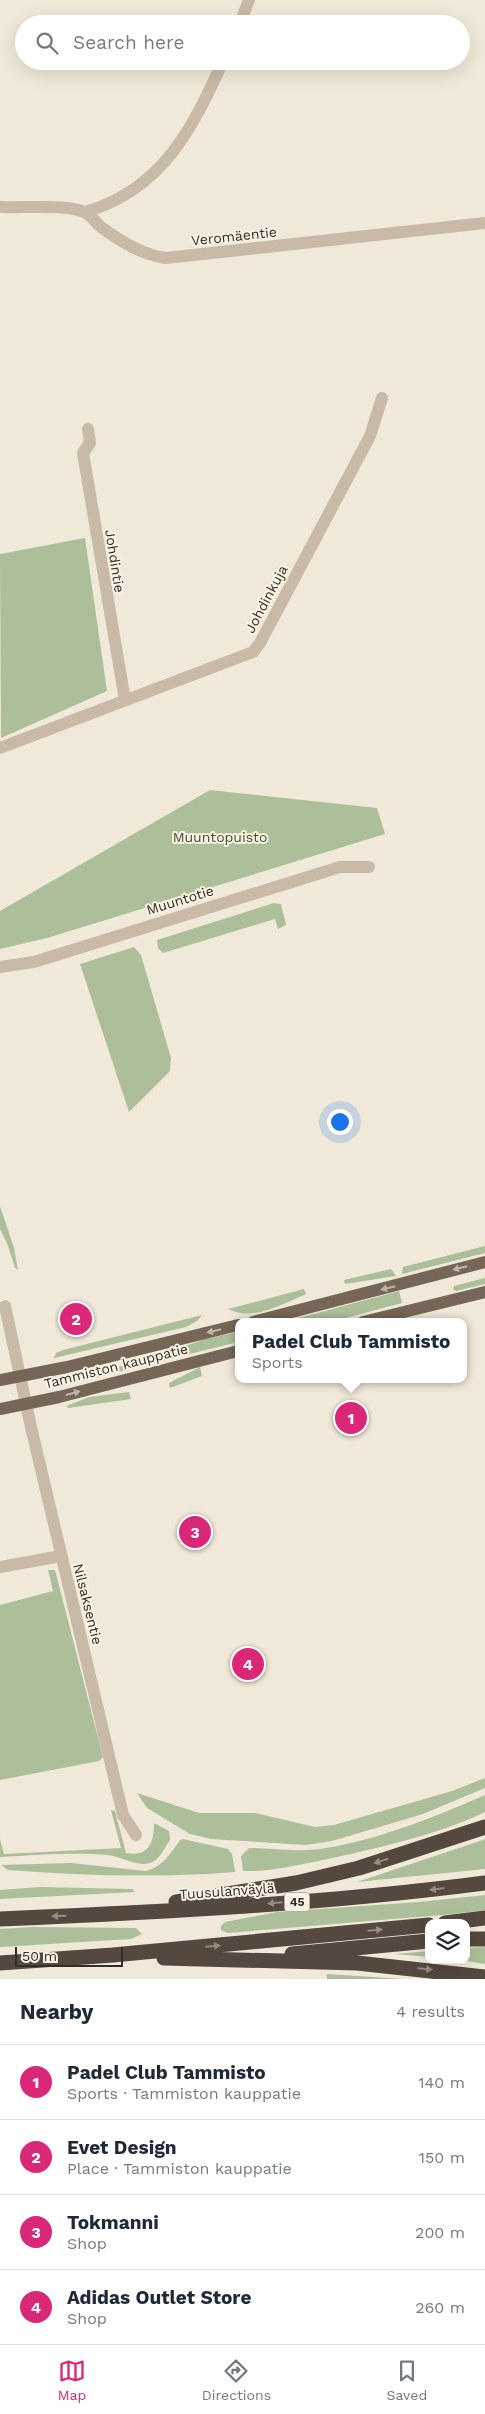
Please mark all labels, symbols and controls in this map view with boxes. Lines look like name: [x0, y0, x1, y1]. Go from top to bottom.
search box: [15, 15, 470, 70]
icon: search: [33, 29, 61, 57]
text: Search here: [73, 31, 184, 54]
street label: Veromäentie: [190, 224, 278, 248]
street label: Johdintie: [102, 528, 128, 594]
street label: Johdinkuja: [241, 562, 291, 636]
park label: Muuntopuisto: [173, 829, 267, 845]
street label: Muuntotie: [144, 882, 216, 918]
your location: [327, 1109, 353, 1135]
one-way arrow: [452, 1265, 467, 1273]
one-way arrow: [380, 1284, 395, 1292]
pin: 2: [60, 1300, 92, 1338]
popup: [235, 1318, 467, 1383]
one-way arrow: [207, 1327, 222, 1335]
text: Padel Club Tammisto: [252, 1330, 450, 1353]
street label: Tammiston kauppatie: [42, 1340, 190, 1392]
text: Sports: [252, 1353, 303, 1372]
one-way arrow: [66, 1389, 81, 1397]
pin: 1: [335, 1399, 367, 1437]
pin: 3: [179, 1513, 211, 1551]
street label: Nilsaksentie: [70, 1562, 106, 1646]
pin: 4: [232, 1645, 264, 1683]
one-way arrow: [373, 1857, 388, 1865]
street label: Tuusulanväylä: [179, 1880, 275, 1902]
one-way arrow: [428, 1885, 444, 1893]
road number: 45: [284, 1892, 310, 1911]
one-way arrow: [267, 1900, 283, 1908]
one-way arrow: [51, 1913, 67, 1921]
map controls: [425, 1919, 470, 1964]
button: layers: [425, 1919, 470, 1964]
one-way arrow: [368, 1926, 384, 1934]
one-way arrow: [206, 1941, 222, 1949]
scale bar: [15, 1944, 122, 1967]
text: 50 m: [22, 1948, 57, 1964]
one-way arrow: [417, 1966, 433, 1974]
text: Nearby: [20, 1999, 93, 2024]
text: 4 results: [396, 2002, 465, 2021]
text: Padel Club Tammisto: [67, 2061, 266, 2084]
text: 1: [33, 2073, 39, 2092]
text: 140 m: [418, 2073, 465, 2092]
text: Sports · Tammiston kauppatie: [67, 2084, 301, 2103]
text: Evet Design: [67, 2136, 177, 2159]
text: 2: [31, 2148, 41, 2167]
text: 150 m: [419, 2148, 465, 2167]
text: Place · Tammiston kauppatie: [67, 2159, 292, 2178]
text: Tokmanni: [67, 2211, 159, 2234]
text: 3: [31, 2223, 41, 2242]
text: 200 m: [415, 2223, 465, 2242]
text: Shop: [67, 2234, 107, 2253]
text: Adidas Outlet Store: [67, 2286, 251, 2309]
text: 4: [31, 2298, 41, 2317]
text: 260 m: [415, 2298, 465, 2317]
text: Shop: [67, 2309, 107, 2328]
tab: Map: [58, 2357, 86, 2403]
tab: Directions: [202, 2357, 271, 2403]
tab: Saved: [387, 2357, 427, 2403]

